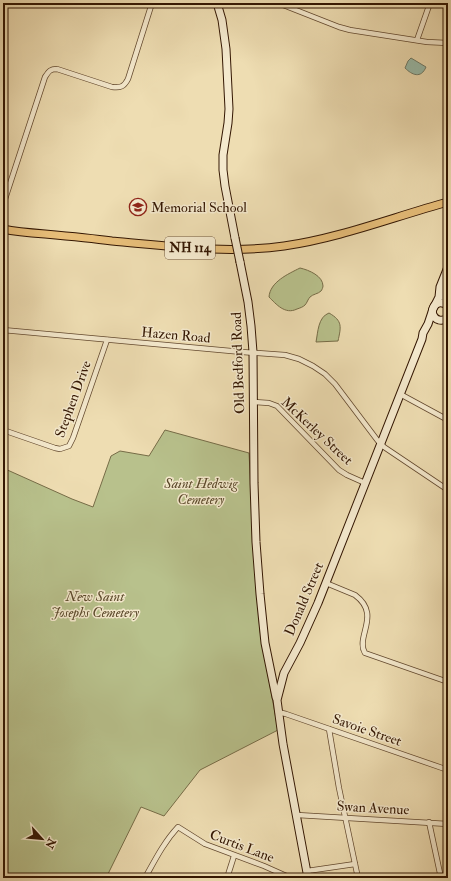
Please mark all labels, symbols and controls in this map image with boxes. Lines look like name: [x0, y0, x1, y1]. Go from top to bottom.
school or university icon: Memorial School: [128, 197, 148, 217]
place label: Memorial School: [151, 199, 247, 216]
road number: NH 114: [165, 237, 215, 259]
street label: Old Bedford Road: [228, 312, 248, 414]
street label: Hazen Road: [141, 324, 211, 346]
street label: Stephen Drive: [51, 358, 96, 440]
street label: McKerley Street: [277, 394, 357, 470]
park label: Saint Hedwig Cemetery: [163, 475, 239, 508]
street label: Donald Street: [281, 559, 327, 638]
park label: New Saint Josephs Cemetery: [51, 588, 139, 621]
street label: Savoie Street: [330, 710, 404, 750]
street label: Swan Avenue: [336, 798, 410, 818]
north arrow: [22, 819, 62, 859]
street label: Curtis Lane: [207, 826, 277, 866]
text: N: [42, 835, 59, 852]

